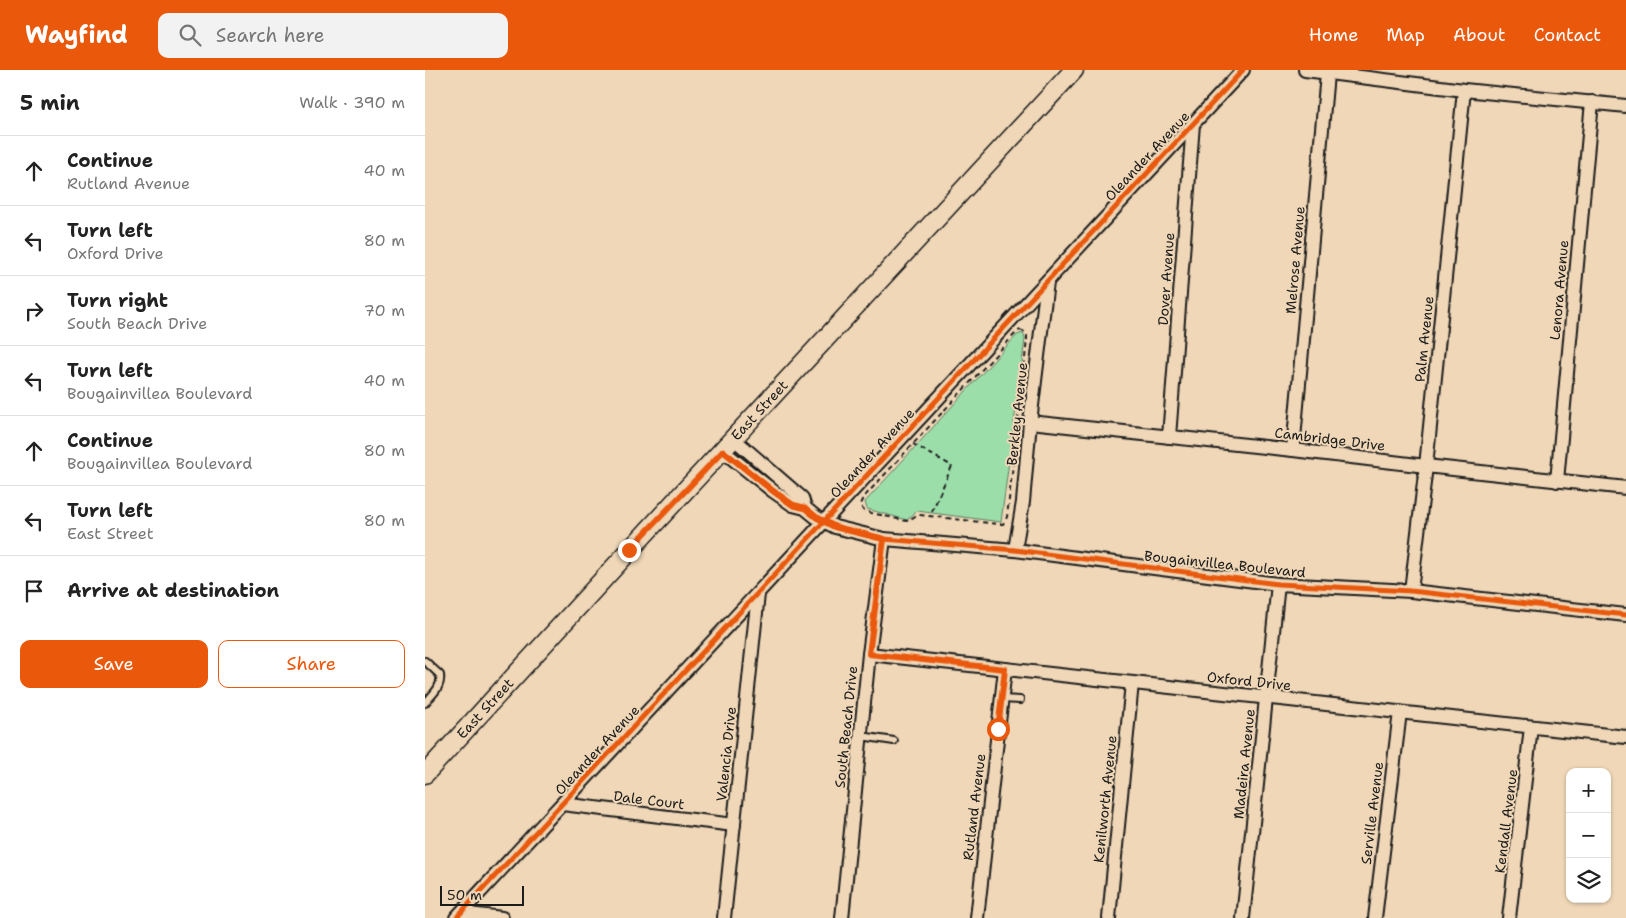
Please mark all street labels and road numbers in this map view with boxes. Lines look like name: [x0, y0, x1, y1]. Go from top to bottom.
street label: Oleander Avenue: [1101, 107, 1193, 205]
street label: Melrose Avenue: [1281, 205, 1309, 315]
street label: Dover Avenue: [1154, 232, 1178, 326]
street label: Lenora Avenue: [1546, 239, 1572, 341]
street label: Palm Avenue: [1411, 295, 1437, 383]
street label: Berkley Avenue: [1003, 361, 1031, 467]
street label: East Street: [727, 376, 792, 444]
street label: Oleander Avenue: [826, 404, 918, 502]
street label: Cambridge Drive: [1274, 423, 1387, 455]
street label: Bougainvillea Boulevard: [1143, 547, 1307, 581]
street label: South Beach Drive: [831, 665, 861, 789]
street label: Oxford Drive: [1206, 668, 1292, 694]
street label: East Street: [453, 674, 517, 742]
street label: Oleander Avenue: [551, 701, 643, 799]
street label: Valencia Drive: [712, 705, 740, 802]
street label: Madeira Avenue: [1229, 708, 1259, 820]
street label: Kenilworth Avenue: [1089, 734, 1121, 864]
street label: Rutland Avenue: [959, 752, 990, 862]
street label: Serville Avenue: [1357, 760, 1387, 865]
street label: Kendall Avenue: [1491, 768, 1521, 874]
street label: Dale Court: [612, 787, 686, 813]

